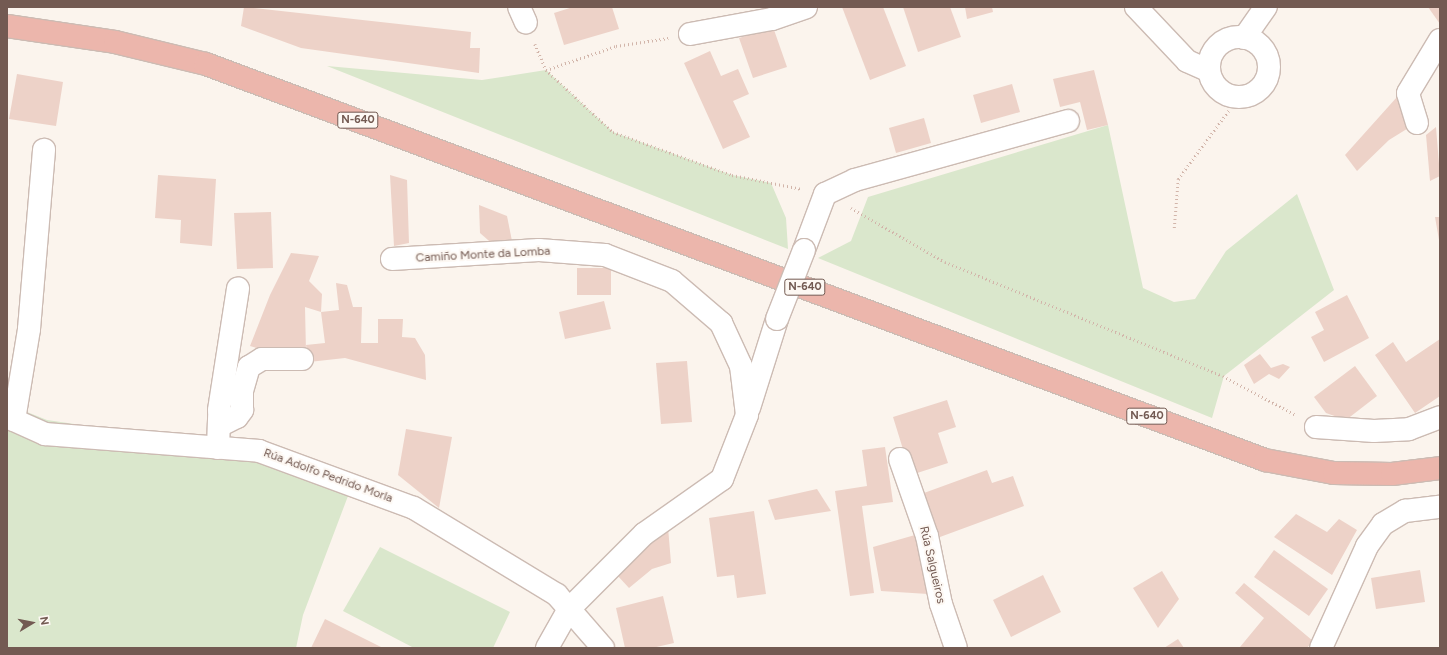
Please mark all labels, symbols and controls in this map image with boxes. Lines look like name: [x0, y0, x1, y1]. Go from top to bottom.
road number: N-640: [337, 111, 379, 129]
street label: Camiño Monte da Lomba: [415, 244, 551, 266]
road number: N-640: [784, 278, 826, 296]
road number: N-640: [1126, 407, 1168, 425]
street label: Rúa Adolfo Pedrido Morla: [261, 446, 395, 506]
street label: Rúa Salgueiros: [916, 525, 948, 605]
north arrow: [12, 603, 52, 643]
text: N: [37, 615, 51, 626]

